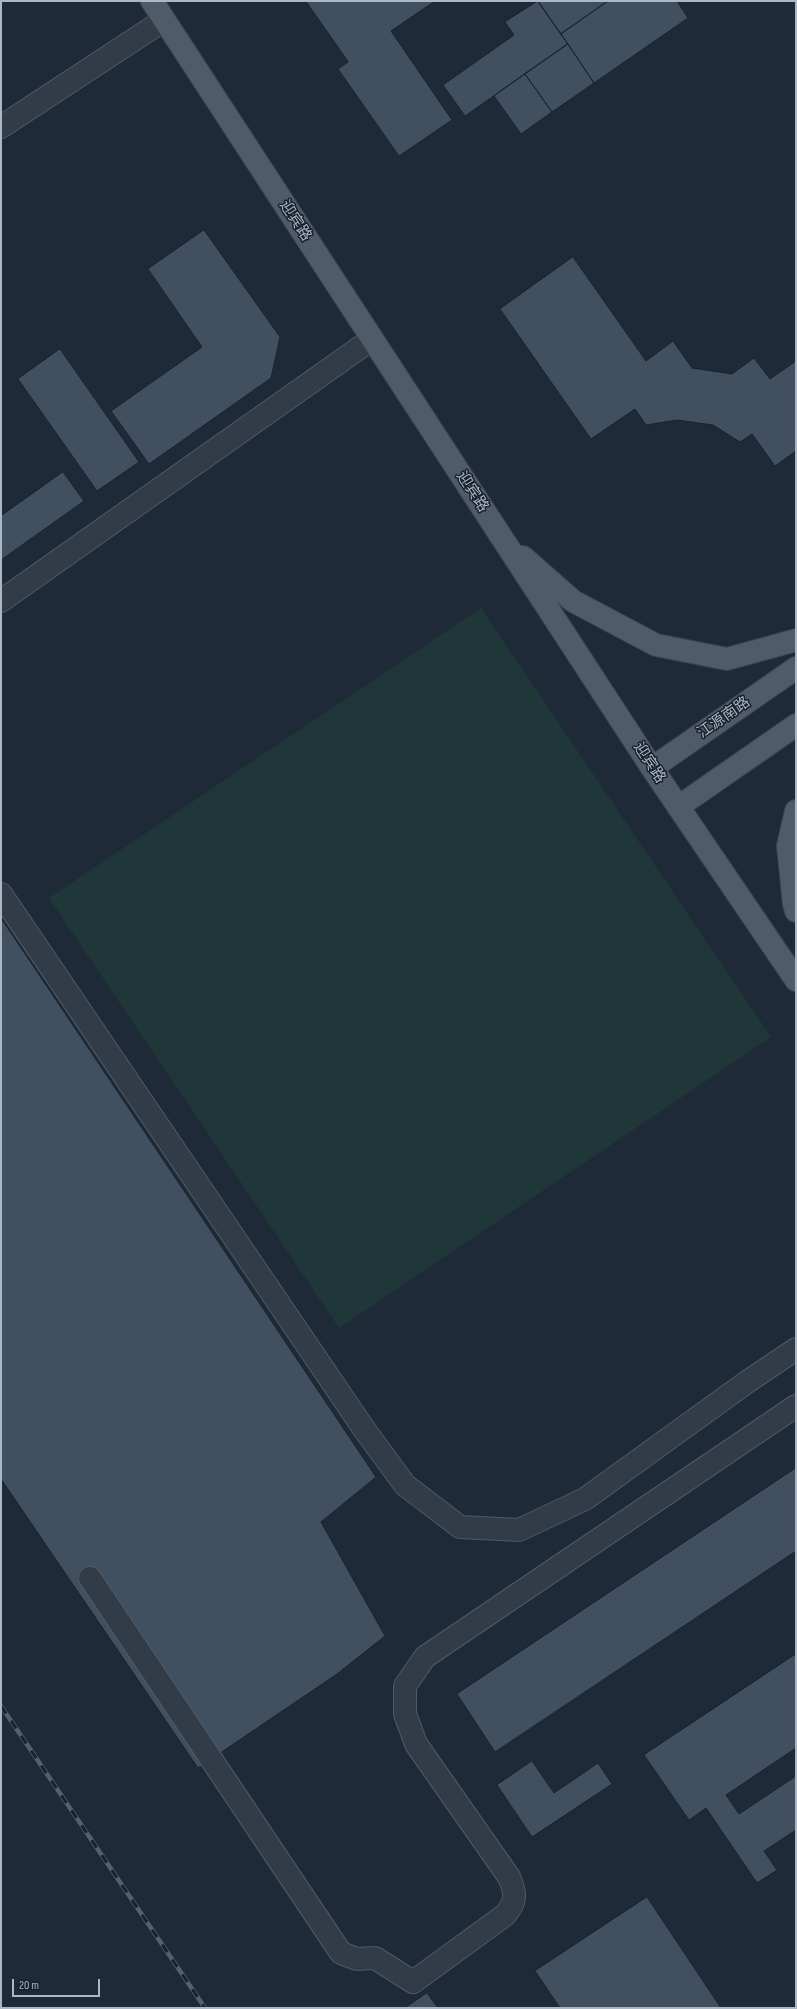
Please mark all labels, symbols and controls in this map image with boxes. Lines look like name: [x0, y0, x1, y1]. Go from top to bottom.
street label: 迎宾路: [275, 197, 315, 245]
street label: 迎宾路: [452, 468, 492, 516]
street label: 江源南路: [694, 693, 754, 743]
street label: 迎宾路: [629, 739, 669, 787]
scale bar: [14, 1971, 102, 1997]
text: 20 m: [19, 1978, 39, 1993]

